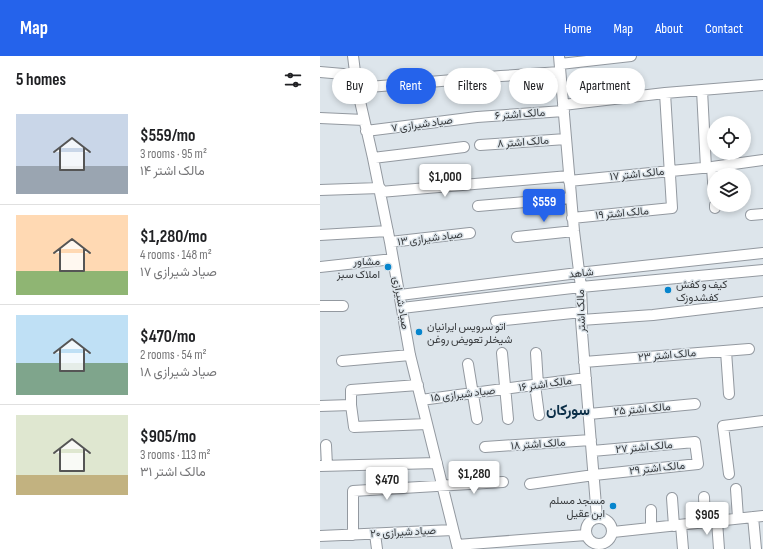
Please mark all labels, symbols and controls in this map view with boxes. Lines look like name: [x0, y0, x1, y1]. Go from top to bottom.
text: Map: [20, 17, 48, 40]
text: Home: [564, 20, 592, 37]
text: Map: [614, 20, 633, 37]
text: About: [655, 20, 683, 37]
text: Contact: [705, 20, 743, 37]
chip: Buy: [332, 68, 378, 104]
chip: Rent: [386, 68, 436, 104]
chip: Filters: [444, 68, 501, 104]
chip: New: [509, 68, 558, 104]
chip: Apartment: [566, 68, 645, 104]
icon: filters: [282, 69, 304, 91]
text: 5 homes: [16, 70, 66, 90]
street label: مالک اشتر ۶: [494, 106, 546, 122]
street label: صیاد شیرازی ۷: [390, 113, 454, 135]
map controls: [707, 116, 751, 212]
button: locate: [707, 116, 751, 160]
text: $559/mo: [140, 126, 195, 146]
icon: home: [48, 130, 96, 178]
street label: مالک اشتر ۸: [497, 134, 549, 150]
text: 3 rooms · 95 m²: [140, 146, 207, 162]
text: مالک اشتر ۱۴: [140, 163, 205, 179]
pin: $1,000: [412, 164, 478, 198]
street label: مالک اشتر ۱۷: [609, 165, 665, 183]
button: layers: [707, 168, 751, 212]
text: $1,000: [428, 169, 462, 185]
pin: $559: [520, 189, 568, 223]
text: $559: [532, 194, 556, 210]
street label: مالک اشتر ۱۹: [595, 204, 649, 222]
text: $1,280/mo: [140, 227, 207, 247]
street label: صیاد شیرازی ۱۳: [397, 228, 463, 248]
icon: home: [48, 231, 96, 279]
text: 4 rooms · 148 m²: [140, 247, 212, 263]
place label: مشاور املاک سبز: [336, 255, 380, 281]
marker: مشاور املاک سبز: [383, 262, 393, 272]
text: صیاد شیرازی ۱۷: [140, 264, 217, 280]
street label: شاهد: [568, 265, 594, 281]
street label: صیاد شیرازی: [390, 275, 412, 331]
place label: کیف و کفش کفشدوزک: [676, 278, 728, 304]
marker: کیف و کفش کفشدوزک: [663, 285, 673, 295]
street label: مالک اشتر: [574, 289, 588, 334]
place label: اتو سرویس ایرانیان شیخلر تعویض روغن: [427, 320, 513, 346]
text: $470/mo: [140, 327, 196, 347]
marker: اتو سرویس ایرانیان شیخلر تعویض روغن: [414, 327, 424, 337]
icon: home: [48, 331, 96, 379]
street label: مالک اشتر ۲۳: [637, 346, 697, 364]
text: 2 rooms · 54 m²: [140, 347, 207, 363]
text: صیاد شیرازی ۱۸: [140, 364, 217, 380]
street label: مالک اشتر ۱۶: [517, 374, 573, 394]
street label: صیاد شیرازی ۱۵: [430, 384, 496, 404]
street label: مالک اشتر ۲۵: [613, 400, 671, 418]
district label: سورکان: [546, 401, 590, 420]
text: $905/mo: [140, 427, 196, 447]
icon: home: [48, 431, 96, 479]
street label: مالک اشتر ۱۸: [510, 436, 566, 452]
street label: مالک اشتر ۲۷: [615, 438, 673, 456]
text: 3 rooms · 113 m²: [140, 447, 211, 463]
street label: مالک اشتر ۲۹: [628, 459, 686, 477]
pin: $1,280: [441, 461, 507, 495]
text: مالک اشتر ۳۱: [140, 464, 206, 480]
text: $1,280: [457, 466, 491, 482]
pin: $470: [363, 467, 411, 501]
text: $470: [375, 472, 399, 488]
place label: مسجد مسلم ابن عقیل: [549, 494, 605, 520]
marker: مسجد مسلم ابن عقیل: [608, 501, 618, 511]
pin: $905: [683, 502, 731, 536]
text: $905: [695, 507, 719, 523]
street label: صیاد شیرازی ۲۰: [370, 524, 436, 540]

